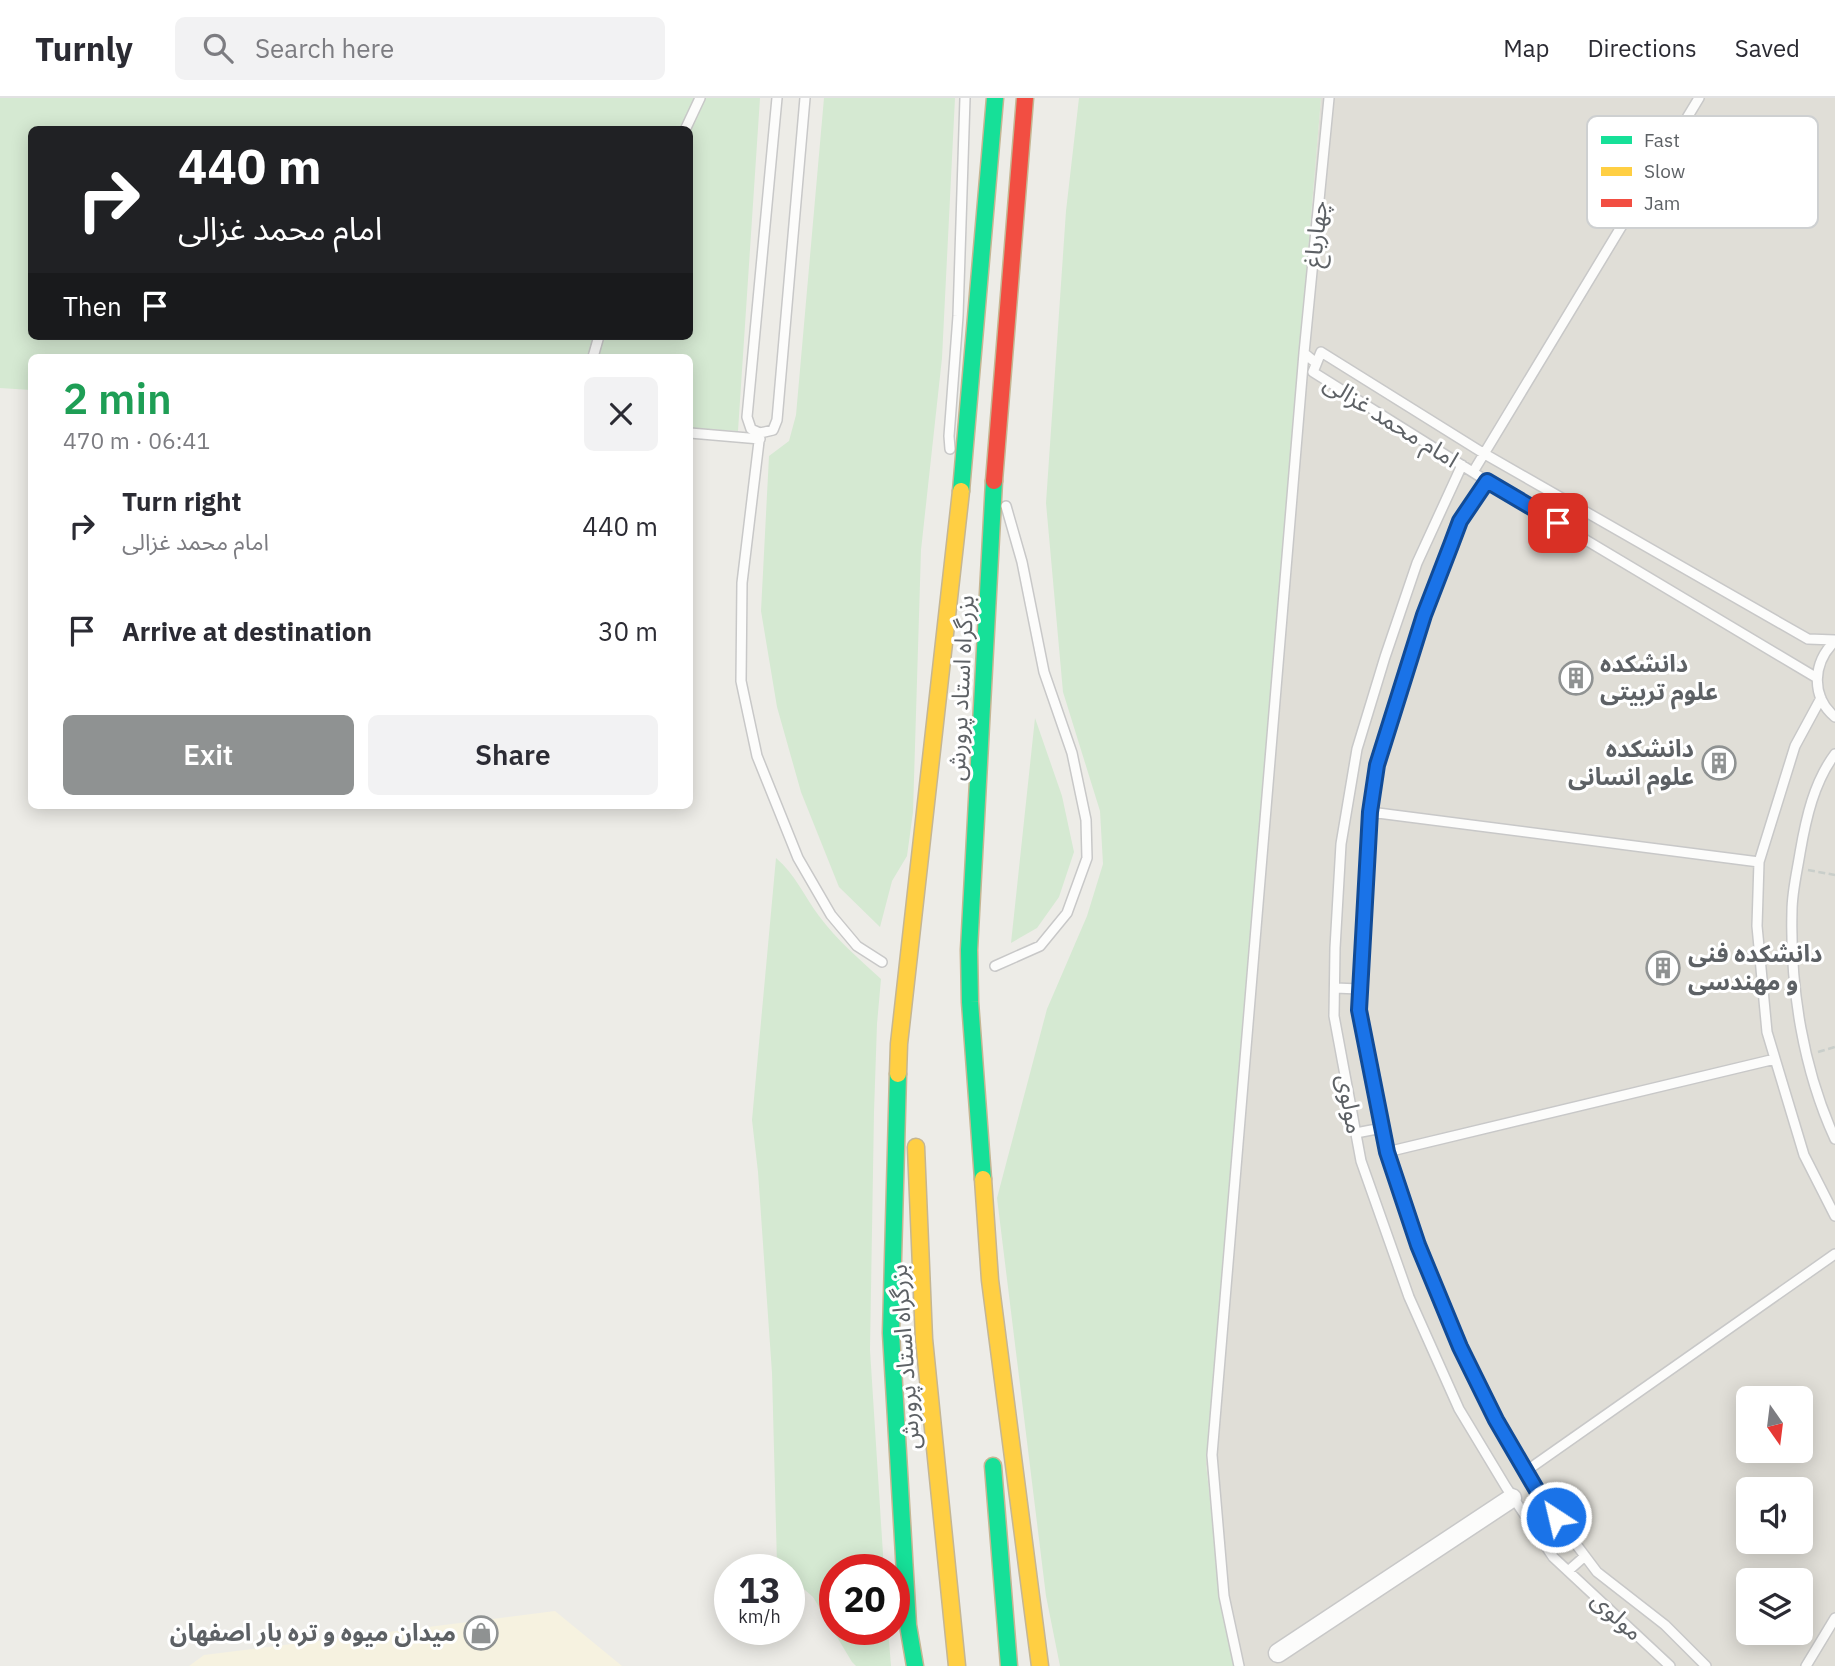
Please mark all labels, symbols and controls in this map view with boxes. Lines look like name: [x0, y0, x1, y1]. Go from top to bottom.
search box: [175, 17, 665, 80]
text: Turnly: [35, 27, 133, 70]
icon: search: [199, 29, 237, 67]
text: Search here: [255, 31, 394, 65]
text: Map: [1503, 32, 1549, 64]
text: Directions: [1587, 32, 1697, 64]
text: Saved: [1735, 32, 1800, 64]
legend: [1587, 116, 1818, 228]
text: Fast: [1644, 128, 1680, 152]
text: 440 m: [178, 134, 322, 197]
icon: right: [63, 154, 154, 245]
text: Slow: [1644, 159, 1685, 183]
text: Jam: [1644, 191, 1680, 215]
street label: چهارباغ: [1296, 199, 1336, 269]
text: امام محمد غزالی: [178, 207, 382, 249]
icon: arrive: [136, 287, 174, 325]
text: Then: [63, 289, 122, 323]
street label: امام محمد غزالی: [1316, 366, 1465, 477]
text: 2 min: [63, 371, 172, 426]
button: close: [584, 377, 658, 451]
text: 470 m · 06:41: [63, 425, 210, 455]
text: Turn right: [122, 484, 241, 518]
pin: [1528, 493, 1588, 553]
icon: arrive: [1539, 504, 1577, 542]
icon: right: [63, 507, 101, 545]
text: 440 m: [582, 509, 658, 543]
text: امام محمد غزالی: [122, 526, 269, 556]
street label: بزرگراه استاد پرورش: [939, 594, 981, 782]
icon: arrive: [63, 612, 101, 650]
text: Arrive at destination: [122, 614, 372, 648]
text: 30 m: [598, 614, 658, 648]
place label: دانشکده علوم تربیتی: [1600, 647, 1718, 710]
building icon: دانشکده علوم تربیتی: [1557, 659, 1595, 697]
button: Exit: [63, 715, 354, 795]
button: Share: [368, 715, 658, 795]
place label: دانشکده علوم انسانی: [1568, 732, 1694, 795]
building icon: دانشکده علوم انسانی: [1700, 744, 1738, 782]
place label: دانشکده فنی و مهندسی: [1688, 937, 1822, 997]
building icon: دانشکده فنی و مهندسی: [1644, 949, 1682, 987]
street label: مولوی: [1330, 1072, 1372, 1136]
street label: بزرگراه استاد پرورش: [882, 1263, 927, 1451]
north arrow: [1736, 1386, 1813, 1463]
map controls: [1736, 1386, 1813, 1645]
button: sound: [1736, 1477, 1813, 1554]
position arrow: [1519, 1480, 1593, 1554]
speed limit sign: 20: [819, 1554, 910, 1645]
text: 13: [738, 1567, 781, 1613]
button: layers: [1736, 1568, 1813, 1645]
street label: مولوی: [1585, 1583, 1650, 1647]
text: km/h: [738, 1605, 781, 1628]
shop icon: میدان میوه و تره بار اصفهان: [462, 1614, 500, 1652]
place label: میدان میوه و تره بار اصفهان: [170, 1616, 456, 1648]

